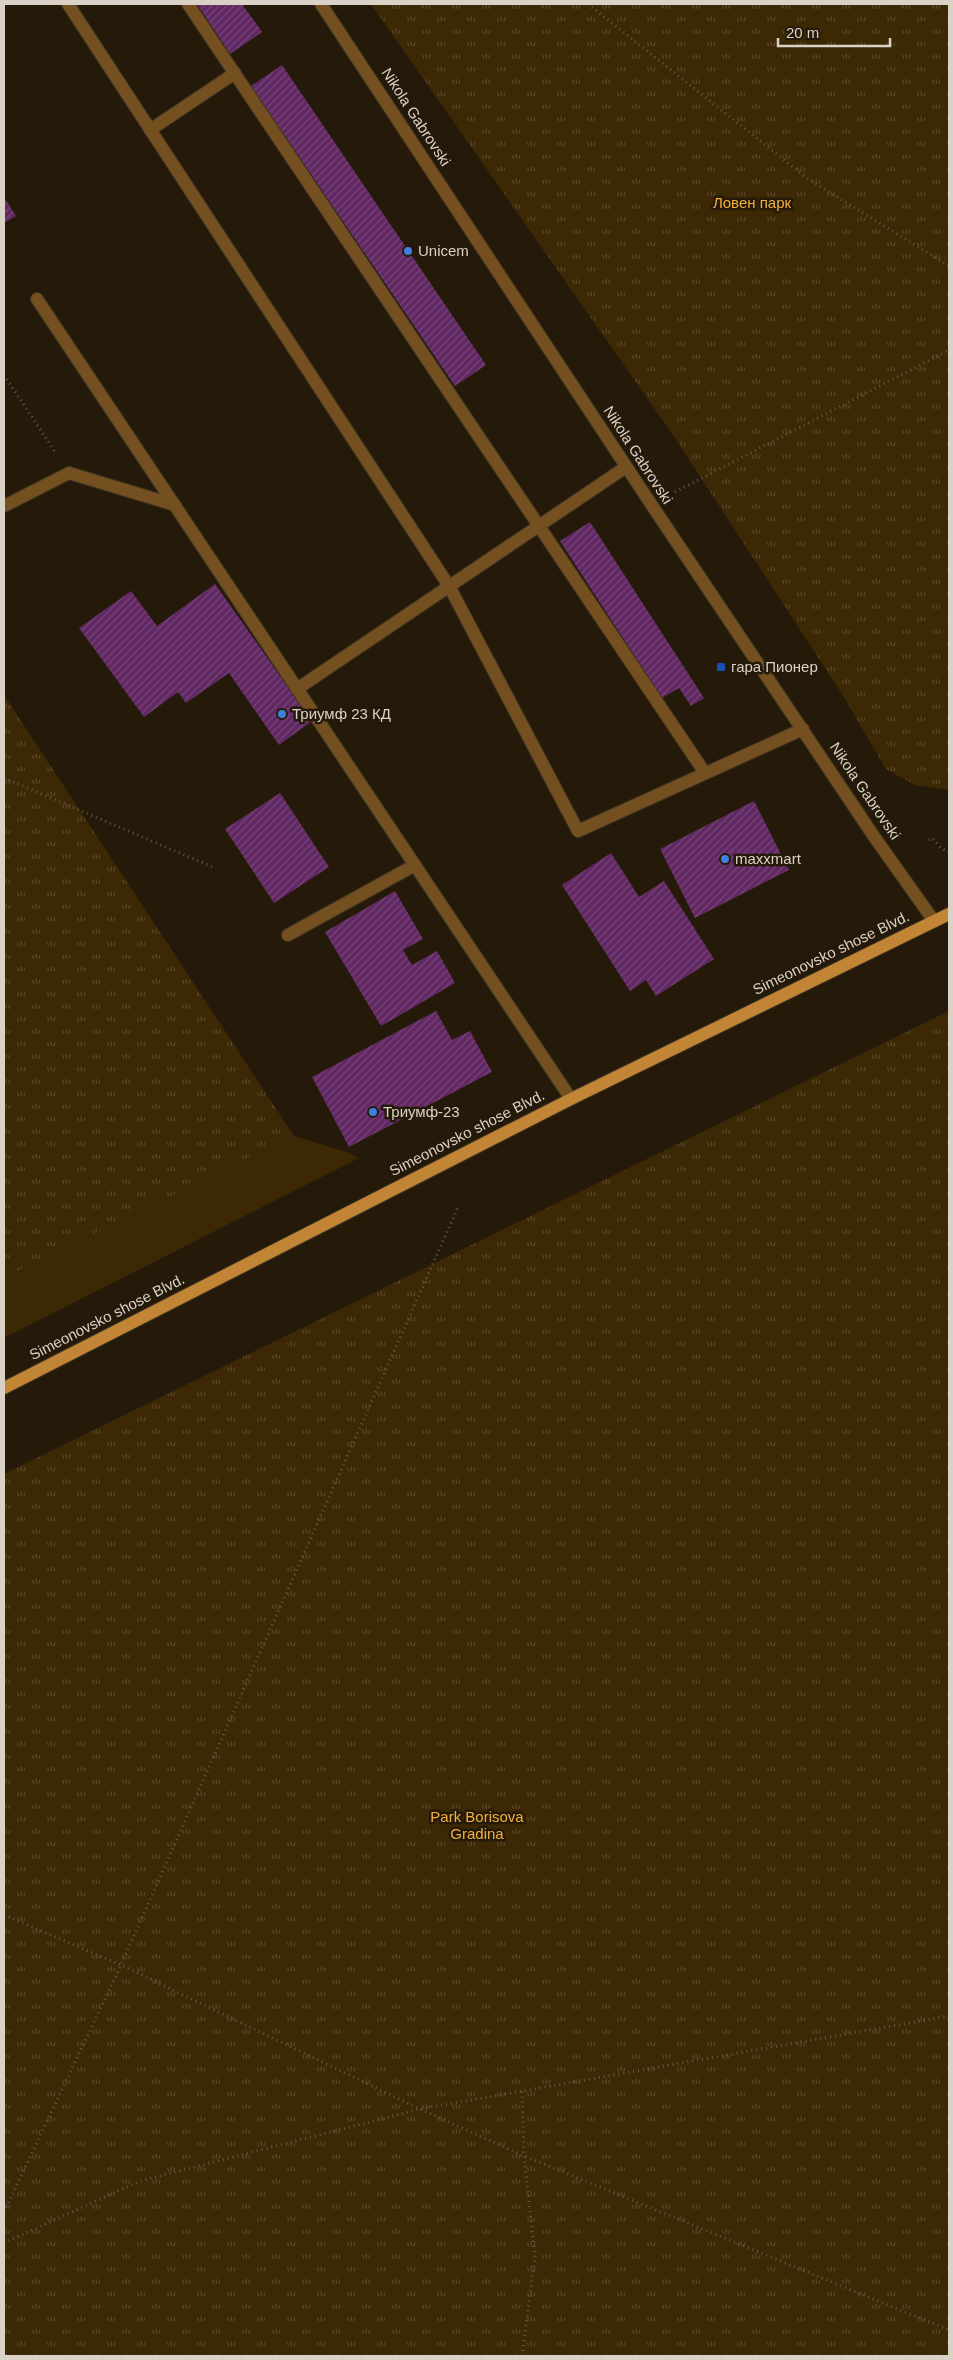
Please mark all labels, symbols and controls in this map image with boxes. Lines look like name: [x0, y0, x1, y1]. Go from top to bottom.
scale bar: [778, 15, 890, 47]
text: 20 m: [786, 24, 819, 41]
street label: Nikola Gabrovski: [378, 65, 454, 169]
park label: Ловен парк: [713, 194, 792, 211]
place label: Unicem: [418, 242, 469, 259]
marker: Unicem: [402, 245, 414, 257]
street label: Nikola Gabrovski: [600, 403, 676, 507]
place label: гара Пионер: [731, 658, 818, 675]
marker: гара Пионер: [715, 661, 727, 673]
place label: Триумф 23 КД: [292, 705, 391, 722]
marker: Триумф 23 КД: [276, 708, 288, 720]
street label: Nikola Gabrovski: [827, 739, 904, 842]
place label: maxxmart: [735, 850, 802, 867]
marker: maxxmart: [719, 853, 731, 865]
street label: Simeonovsko shose Blvd.: [750, 907, 912, 998]
street label: Simeonovsko shose Blvd.: [386, 1086, 547, 1179]
place label: Триумф-23: [383, 1103, 460, 1120]
marker: Триумф-23: [367, 1106, 379, 1118]
street label: Simeonovsko shose Blvd.: [26, 1270, 187, 1363]
park label: Park Borisova Gradina: [430, 1808, 524, 1842]

